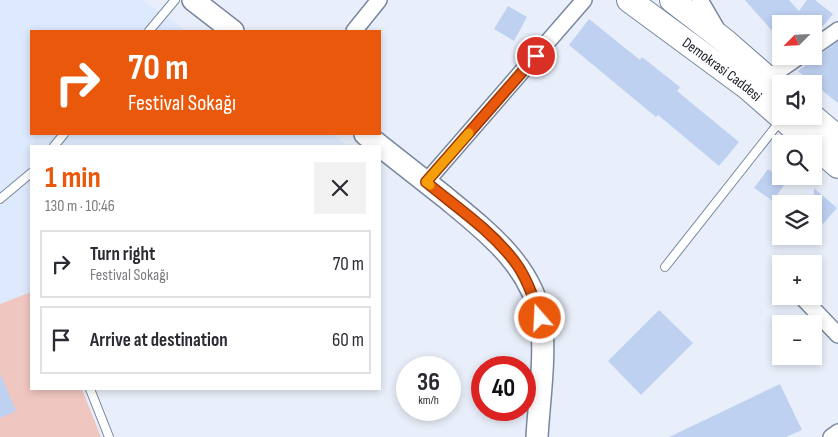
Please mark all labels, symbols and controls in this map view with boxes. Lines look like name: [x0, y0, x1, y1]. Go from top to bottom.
north arrow: [772, 15, 822, 65]
map controls: [772, 15, 822, 365]
street label: Demokrasi Caddesi: [678, 33, 766, 106]
pin: [515, 35, 557, 77]
icon: arrive: [522, 42, 550, 70]
text: 70 m: [128, 47, 188, 90]
icon: right: [45, 50, 110, 115]
button: sound: [772, 75, 822, 125]
text: Festival Sokağı: [128, 90, 236, 117]
button: search: [772, 135, 822, 185]
text: 1 min: [45, 160, 101, 196]
button: close: [314, 162, 366, 214]
button: layers: [772, 195, 822, 245]
text: 130 m · 10:46: [45, 197, 115, 216]
text: Turn right: [90, 243, 155, 266]
icon: right: [47, 250, 75, 278]
text: 70 m: [333, 253, 364, 276]
button: +: [772, 255, 822, 305]
text: Festival Sokağı: [90, 266, 169, 285]
position arrow: [513, 291, 565, 343]
button: −: [772, 315, 822, 365]
icon: arrive: [47, 326, 75, 354]
text: Arrive at destination: [90, 329, 228, 352]
text: 60 m: [332, 329, 364, 352]
speed limit sign: 40: [471, 356, 536, 421]
text: 36: [417, 367, 440, 398]
text: km/h: [418, 393, 439, 408]

